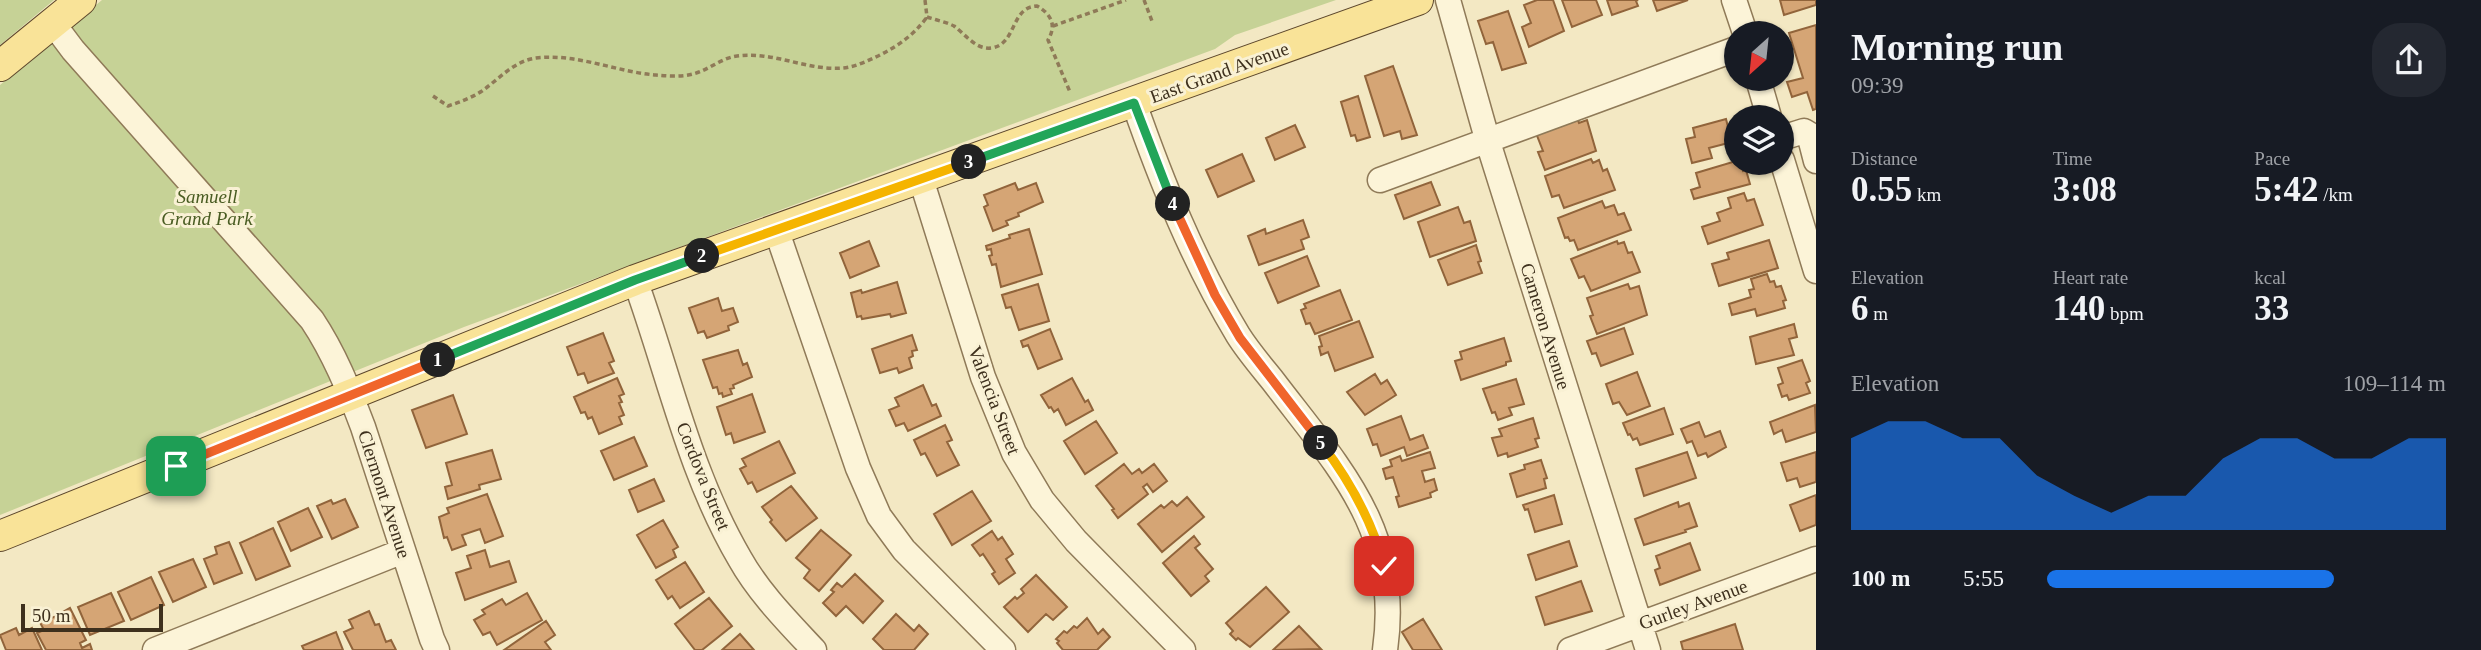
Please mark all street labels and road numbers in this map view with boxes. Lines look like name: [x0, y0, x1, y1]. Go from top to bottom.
street label: East Grand Avenue: [1147, 38, 1292, 107]
street label: Cameron Avenue: [1516, 260, 1575, 392]
street label: Valencia Street: [964, 343, 1025, 458]
street label: Cordova Street: [672, 419, 735, 534]
street label: Clermont Avenue: [354, 428, 415, 561]
street label: Gurley Avenue: [1636, 575, 1750, 634]

